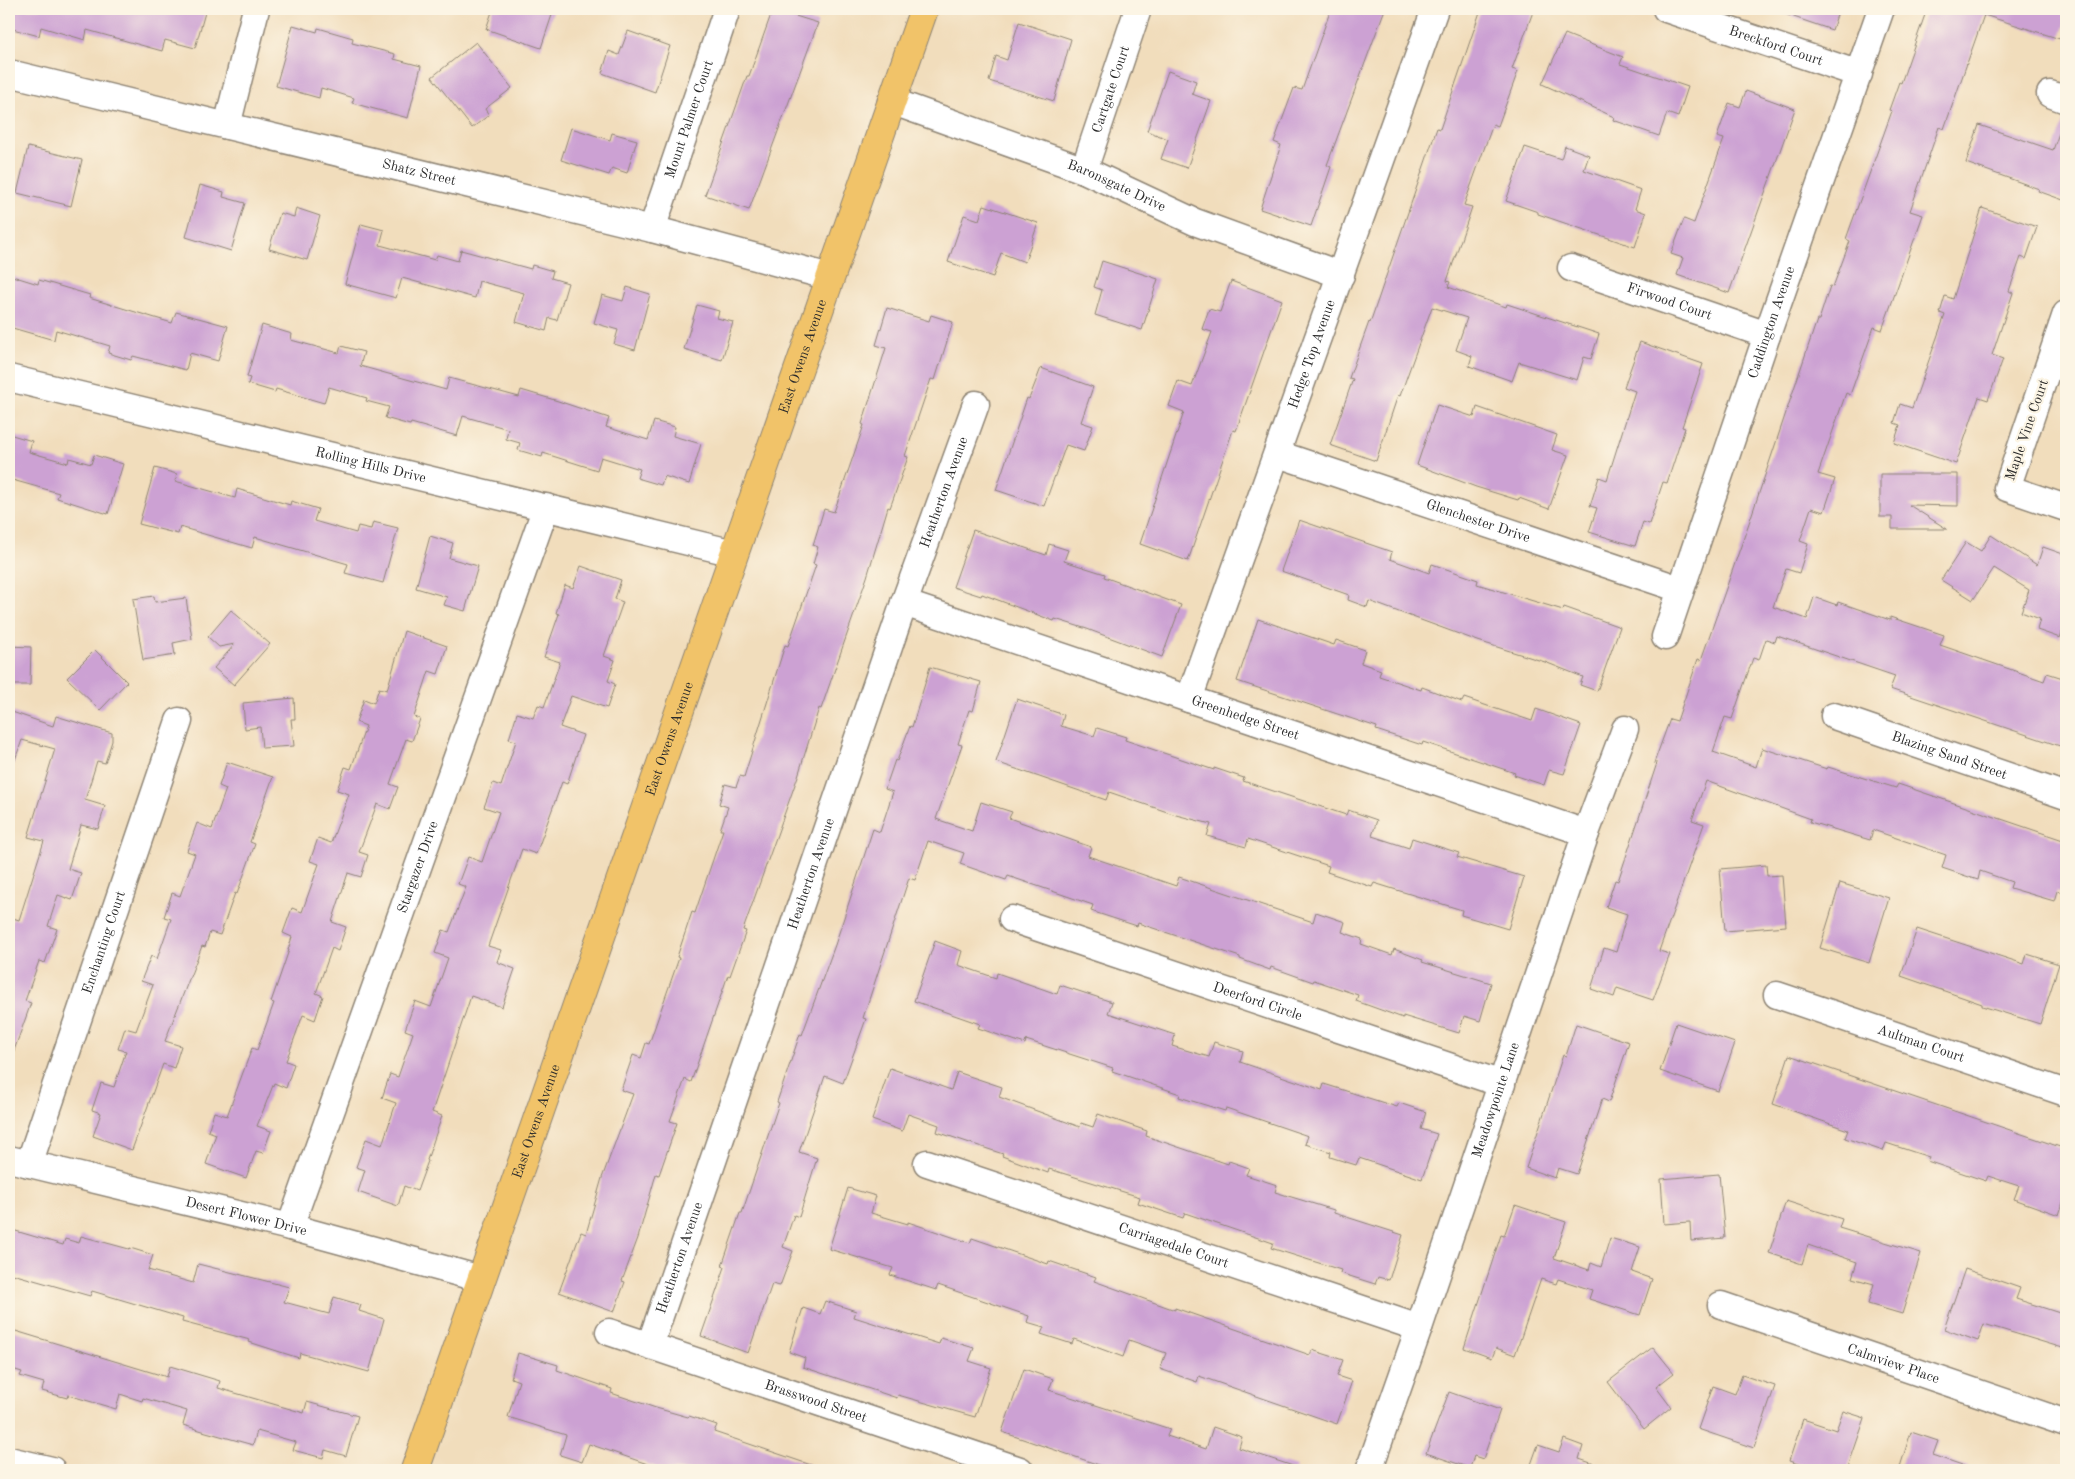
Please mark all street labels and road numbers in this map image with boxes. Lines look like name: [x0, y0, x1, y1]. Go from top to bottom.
street label: Breckford Court: [1727, 24, 1825, 68]
street label: Cartgate Court: [1090, 44, 1132, 135]
street label: Mount Palmer Court: [663, 58, 716, 180]
street label: Shatz Street: [381, 157, 457, 188]
street label: Baronsgate Drive: [1066, 158, 1168, 214]
street label: Caddington Avenue: [1746, 265, 1797, 380]
street label: Firwood Court: [1625, 281, 1714, 323]
street label: East Owens Avenue: [777, 298, 829, 416]
street label: Hedge Top Avenue: [1286, 298, 1338, 411]
street label: Maple Vine Court: [2003, 377, 2051, 483]
street label: Heatherton Avenue: [918, 435, 971, 550]
street label: Rolling Hills Drive: [314, 445, 427, 485]
street label: Glenchester Drive: [1424, 497, 1532, 545]
street label: East Owens Avenue: [643, 680, 696, 798]
street label: Greenhedge Street: [1189, 693, 1301, 743]
street label: Blazing Sand Street: [1890, 729, 2009, 782]
street label: Heatherton Avenue: [786, 816, 837, 931]
street label: Stargazer Drive: [395, 819, 441, 915]
street label: Enchanting Court: [80, 889, 128, 996]
street label: Deerford Circle: [1211, 980, 1304, 1023]
street label: Aultman Court: [1876, 1023, 1966, 1065]
street label: Meadowpointe Lane: [1470, 1041, 1522, 1160]
street label: East Owens Avenue: [510, 1063, 563, 1181]
street label: Desert Flower Drive: [184, 1195, 308, 1238]
street label: Heatherton Avenue: [654, 1200, 705, 1316]
street label: Carriagedale Court: [1117, 1221, 1231, 1271]
street label: Calmview Place: [1845, 1342, 1941, 1386]
street label: Brasswood Street: [763, 1378, 869, 1425]

